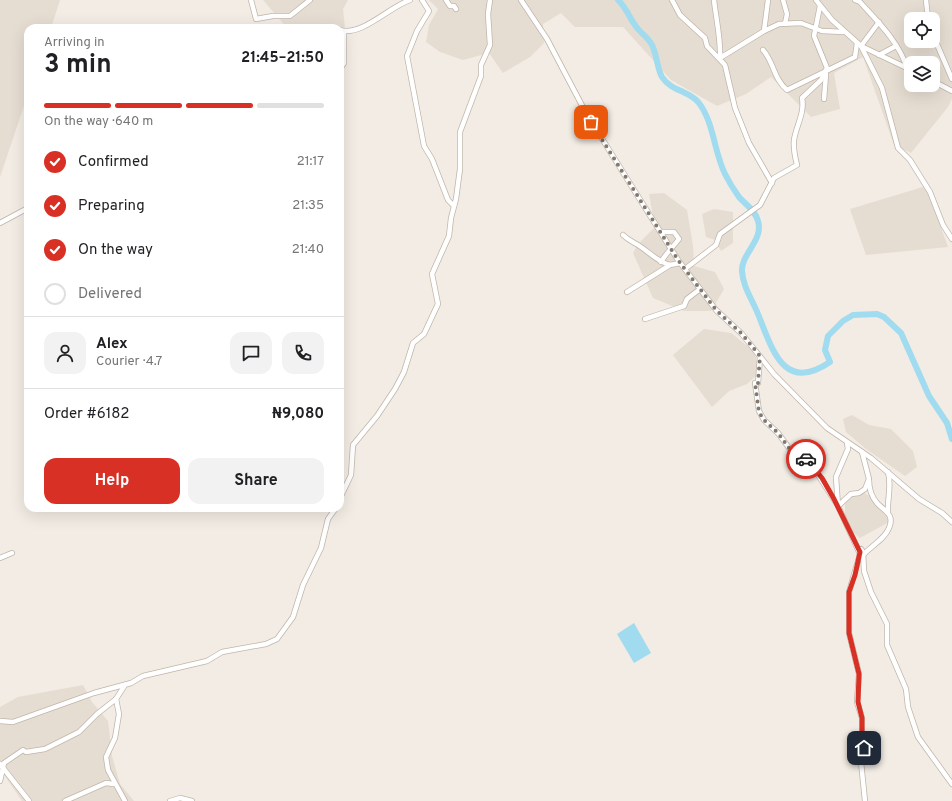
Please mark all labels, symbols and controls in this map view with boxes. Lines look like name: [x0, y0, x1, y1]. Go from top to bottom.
map controls: [904, 12, 940, 92]
button: locate: [904, 12, 940, 48]
text: Arriving in: [44, 35, 105, 51]
text: 3 min: [44, 49, 112, 82]
text: 21:45–21:50: [241, 49, 324, 68]
button: layers: [904, 56, 940, 92]
pin: [574, 105, 608, 139]
icon: bag: [580, 111, 602, 133]
text: On the way · 640 m: [44, 114, 153, 130]
icon: check: [44, 151, 66, 173]
text: Confirmed: [78, 153, 149, 172]
text: 21:17: [297, 154, 324, 170]
icon: check: [44, 195, 66, 217]
text: Preparing: [78, 197, 145, 216]
text: 21:35: [292, 198, 324, 214]
icon: check: [44, 239, 66, 261]
text: On the way: [78, 241, 153, 260]
text: 21:40: [292, 242, 324, 258]
text: Delivered: [78, 285, 142, 304]
button: person: [44, 332, 86, 374]
button: chat: [230, 332, 272, 374]
button: phone: [282, 332, 324, 374]
text: Alex: [96, 335, 128, 354]
text: Courier · 4.7: [96, 354, 162, 370]
text: Order #6182: [44, 405, 129, 424]
text: ₦9,080: [272, 405, 324, 424]
courier: [786, 439, 826, 479]
icon: car: [795, 448, 817, 470]
button: Help: [44, 458, 180, 504]
button: Share: [188, 458, 324, 504]
pin: [847, 731, 881, 765]
icon: home: [853, 737, 875, 759]

